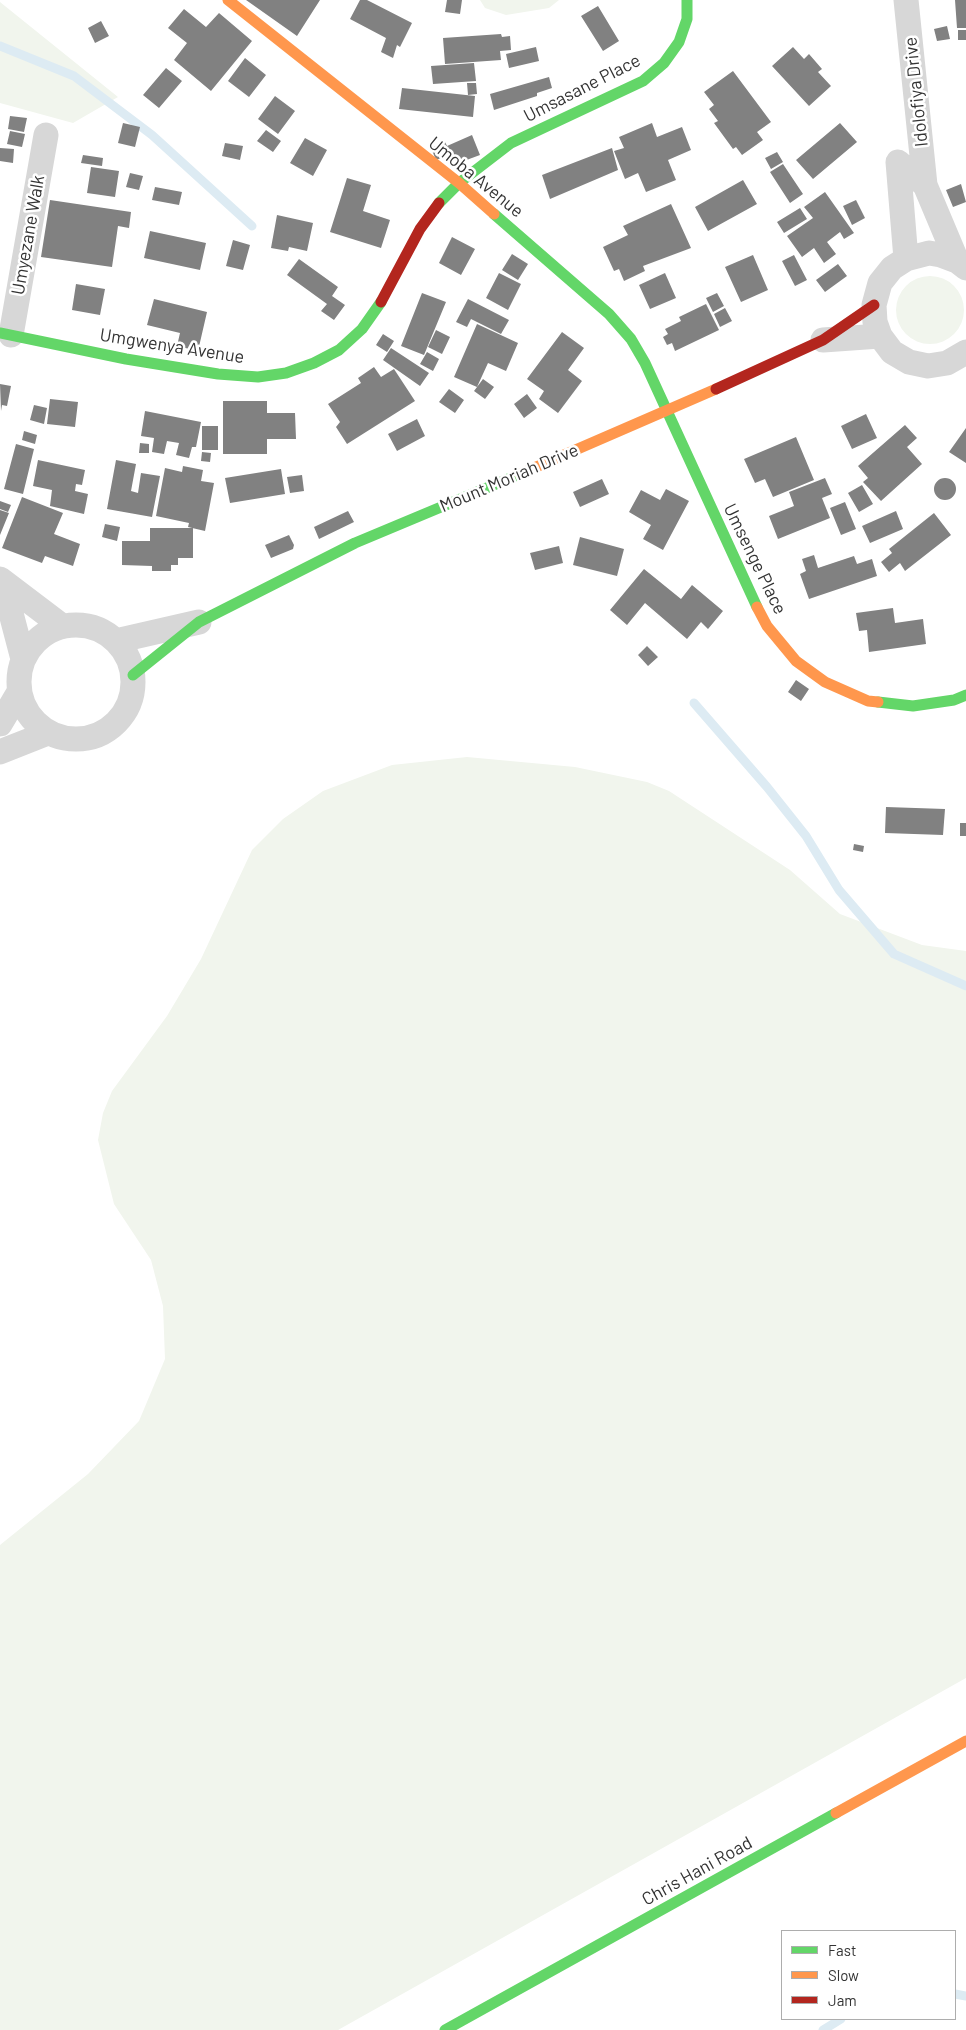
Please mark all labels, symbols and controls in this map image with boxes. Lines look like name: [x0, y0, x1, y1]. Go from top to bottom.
street label: Idolofiya Drive: [899, 36, 933, 148]
street label: Umsasane Place: [520, 49, 644, 127]
street label: Umoba Avenue: [424, 132, 528, 222]
street label: Umyezane Walk: [7, 173, 49, 297]
street label: Umgwenya Avenue: [98, 324, 246, 368]
street label: Mount Moriah Drive: [436, 439, 582, 517]
street label: Umsenge Place: [719, 500, 791, 618]
street label: Chris Hani Road: [638, 1832, 756, 1910]
legend: [781, 1930, 956, 2020]
text: Fast: [828, 1941, 856, 1959]
text: Slow: [828, 1966, 859, 1984]
text: Jam: [828, 1991, 857, 2009]

